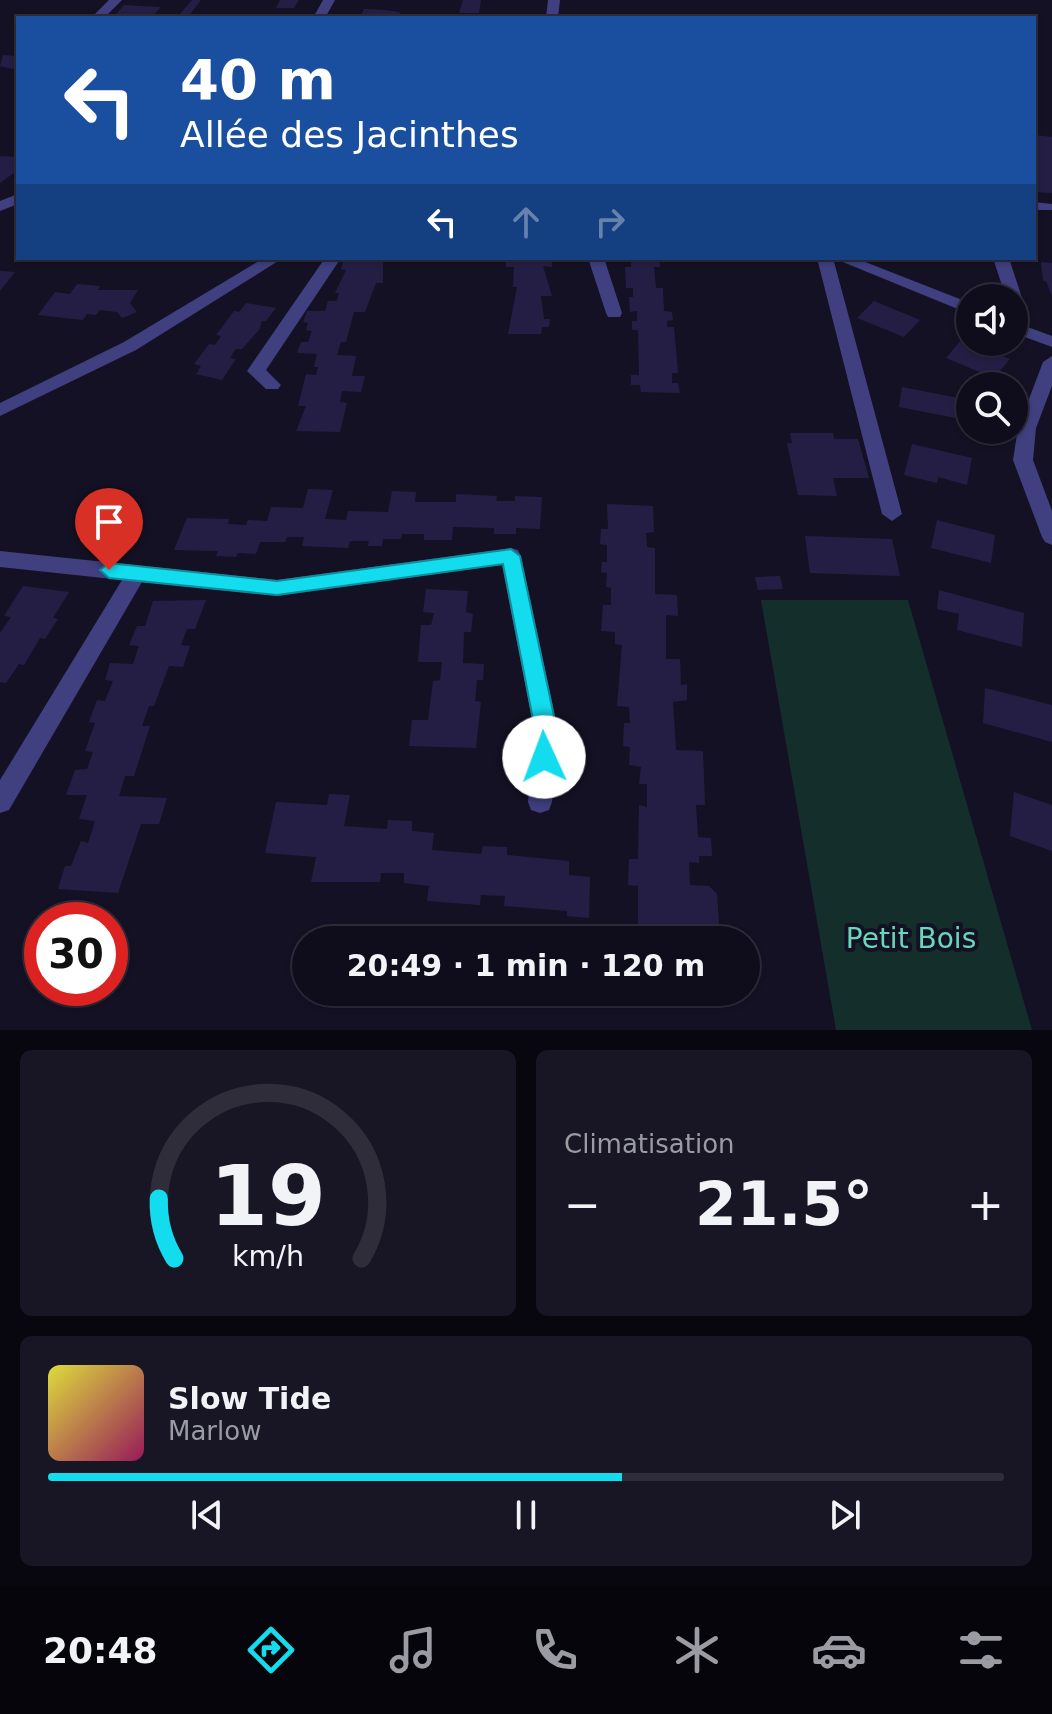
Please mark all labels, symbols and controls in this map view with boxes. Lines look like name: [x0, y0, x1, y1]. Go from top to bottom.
text: 40 m: [180, 47, 336, 112]
icon: left: [48, 48, 152, 152]
text: Allée des Jacinthes: [180, 114, 519, 155]
icon: left: [420, 200, 464, 244]
icon: ahead: [504, 200, 548, 244]
icon: right: [588, 200, 632, 244]
map controls: [956, 284, 1028, 444]
button: sound: [956, 284, 1028, 356]
button: search: [956, 372, 1028, 444]
pin: [75, 488, 143, 570]
icon: arrive: [87, 500, 131, 544]
position arrow: [502, 715, 586, 799]
speed limit sign: 30: [24, 902, 128, 1006]
park label: Petit Bois: [846, 922, 976, 955]
text: 20:49 · 1 min · 120 m: [347, 948, 705, 983]
text: Climatisation: [564, 1129, 735, 1159]
text: 19: [210, 1148, 326, 1245]
text: 21.5°: [695, 1169, 873, 1239]
text: −: [564, 1179, 601, 1230]
text: +: [967, 1179, 1004, 1230]
text: km/h: [232, 1239, 304, 1273]
text: Slow Tide: [168, 1381, 331, 1416]
text: Marlow: [168, 1416, 261, 1446]
icon: previous: [185, 1493, 229, 1537]
icon: pause: [504, 1493, 548, 1537]
icon: next: [823, 1493, 867, 1537]
icon: directions: [243, 1622, 299, 1678]
icon: music: [385, 1622, 441, 1678]
icon: phone: [527, 1622, 583, 1678]
icon: climate: [669, 1622, 725, 1678]
icon: car: [811, 1622, 867, 1678]
icon: filters: [953, 1622, 1009, 1678]
text: 20:48: [43, 1630, 158, 1671]

